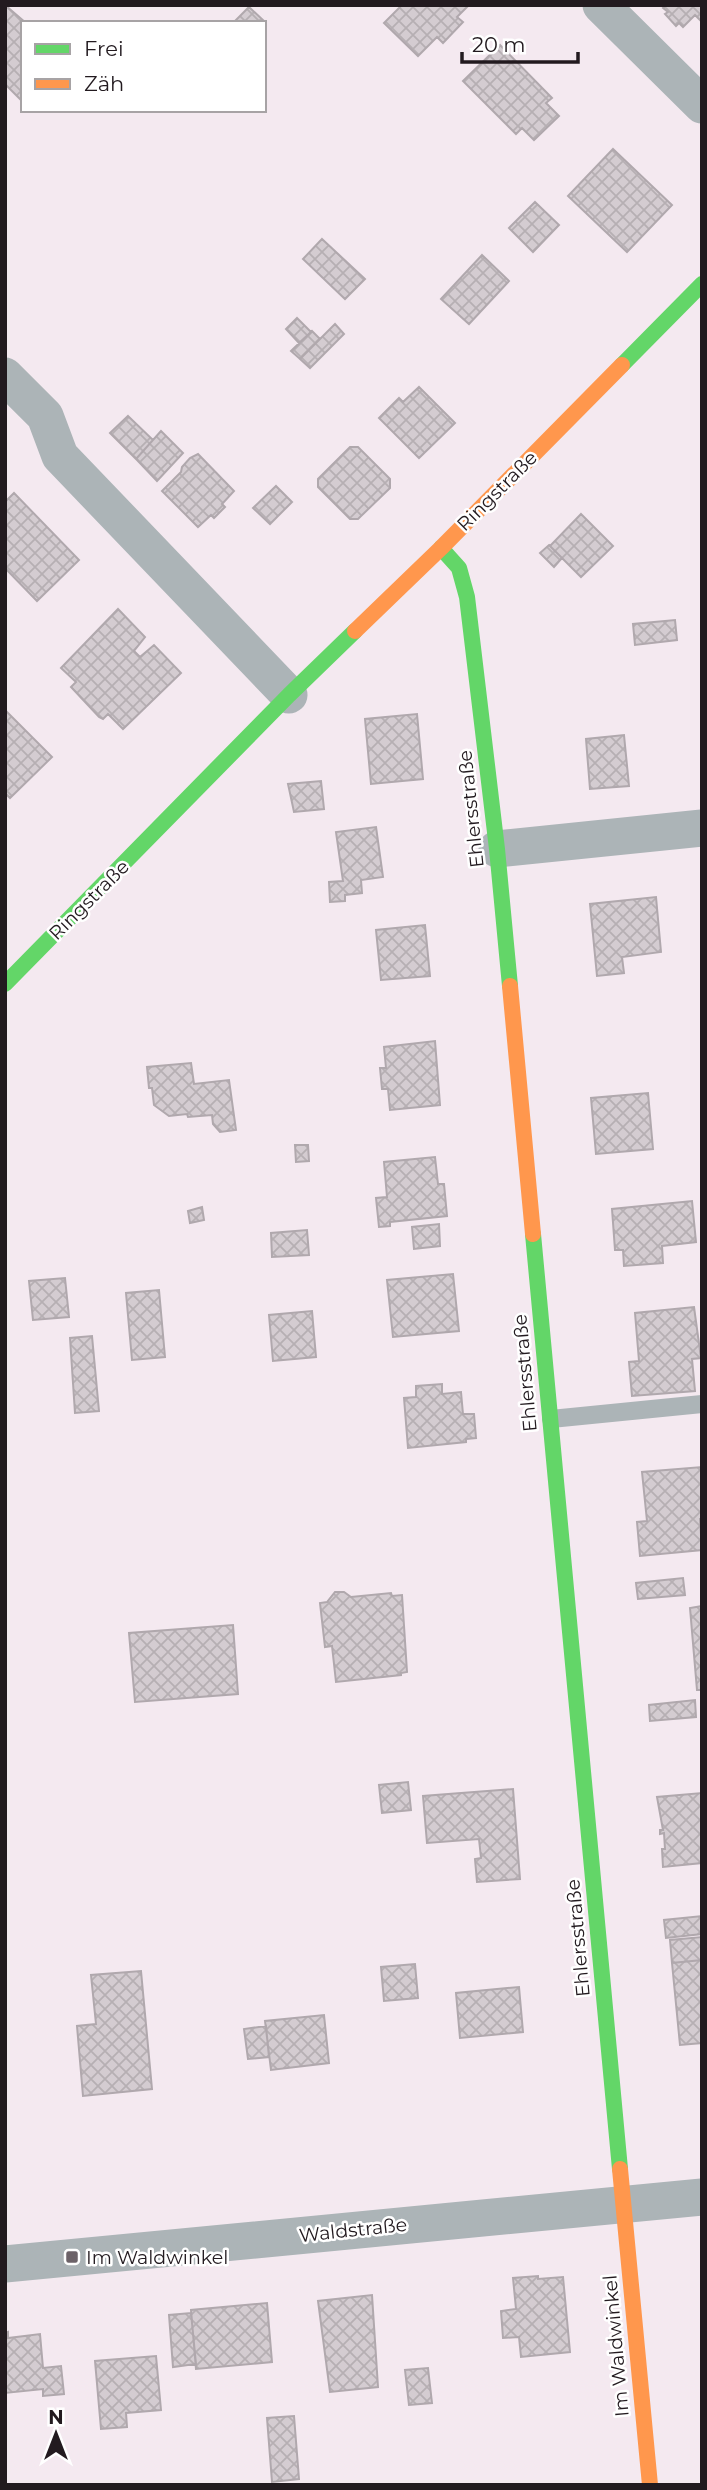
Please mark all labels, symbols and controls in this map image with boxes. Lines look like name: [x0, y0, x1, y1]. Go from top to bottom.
legend: [21, 21, 266, 112]
scale bar: [462, 21, 578, 65]
text: 20 m: [472, 32, 526, 57]
text: Frei: [84, 36, 124, 61]
text: Zäh: [84, 71, 124, 96]
street label: Ringstraße: [452, 446, 542, 536]
street label: Ehlersstraße: [453, 749, 489, 869]
street label: Ringstraße: [44, 855, 134, 945]
street label: Ehlersstraße: [508, 1313, 542, 1433]
street label: Ehlersstraße: [561, 1878, 595, 1998]
street label: Waldstraße: [298, 2213, 408, 2247]
place label: Im Waldwinkel: [86, 2246, 228, 2269]
marker: Im Waldwinkel: [64, 2249, 80, 2265]
street label: Im Waldwinkel: [598, 2274, 634, 2418]
north arrow: [21, 2399, 91, 2469]
text: N: [48, 2406, 64, 2429]

